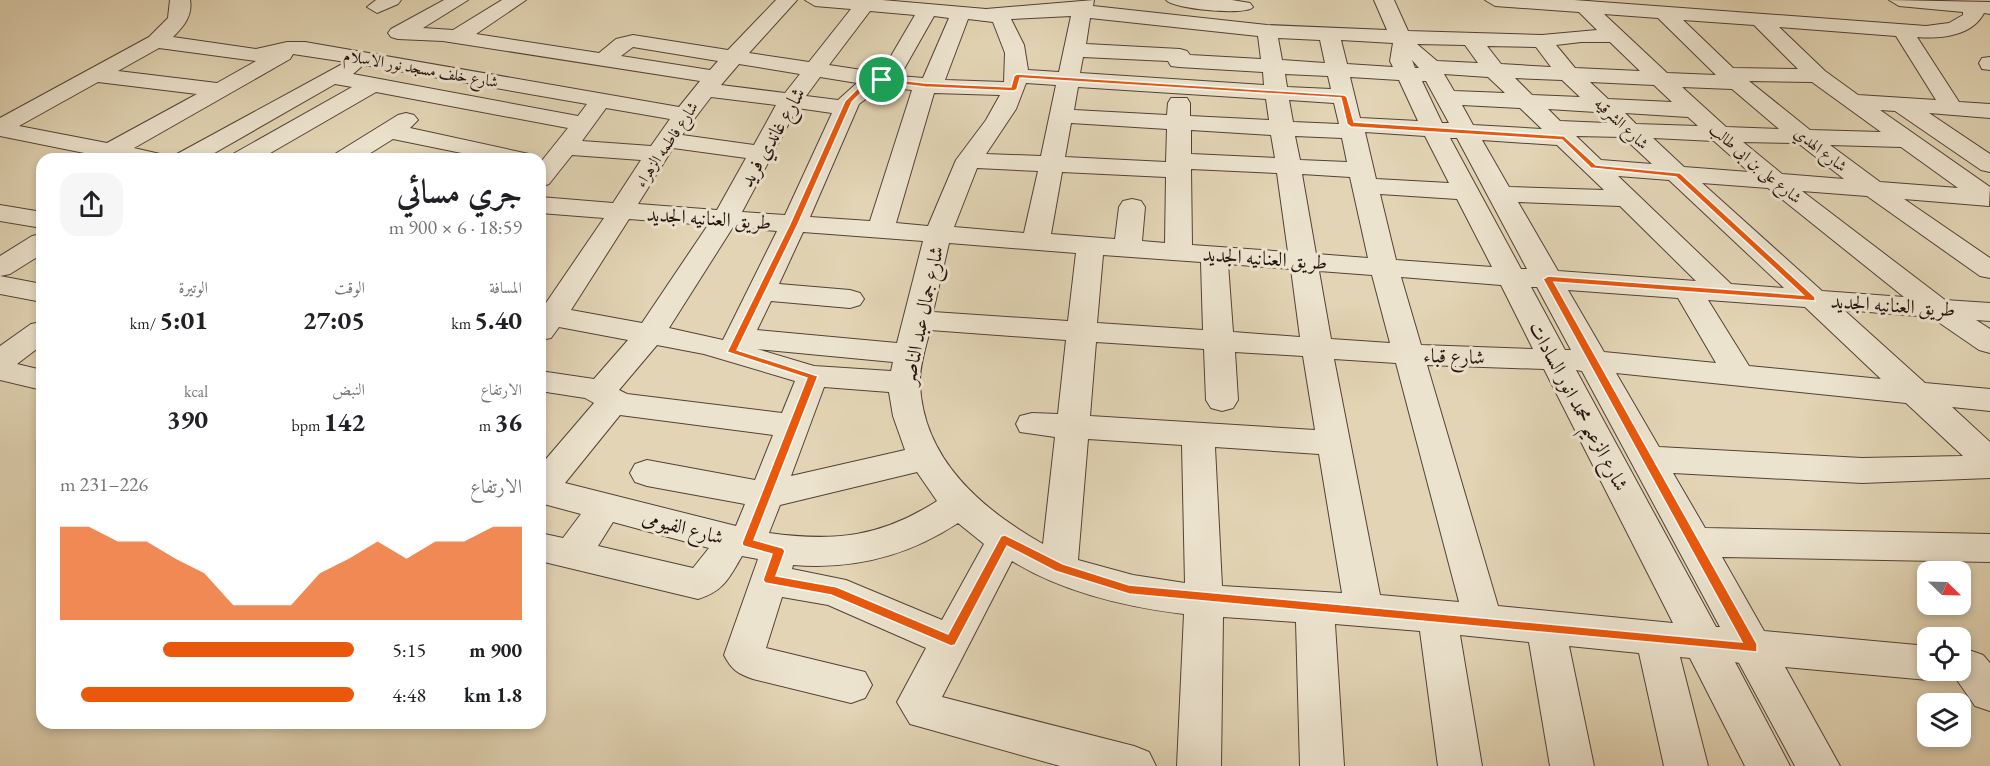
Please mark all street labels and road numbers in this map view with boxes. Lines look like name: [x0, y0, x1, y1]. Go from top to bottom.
street label: شارع خلف مسجد نور الاسلام: [341, 45, 500, 96]
street label: شارع غاندي فريد: [733, 83, 815, 194]
street label: شارع الشرقيه: [1588, 93, 1653, 156]
street label: شارع فاطمه الزهراء: [630, 97, 705, 193]
street label: شارع على بن ابى طالب: [1703, 119, 1806, 210]
street label: شارع الهدي: [1788, 122, 1851, 179]
street label: طريق العنانيه الجديد: [646, 201, 772, 235]
street label: طريق العنانيه الجديد: [1202, 241, 1328, 275]
street label: شارع جمال عبد الناصر: [894, 243, 954, 390]
street label: طريق العنانيه الجديد: [1830, 288, 1956, 322]
street label: شارع الزعيم محمد انور السادات: [1517, 317, 1635, 499]
street label: شارع قباء: [1423, 342, 1485, 375]
street label: شارع الفيومى: [638, 504, 727, 555]

